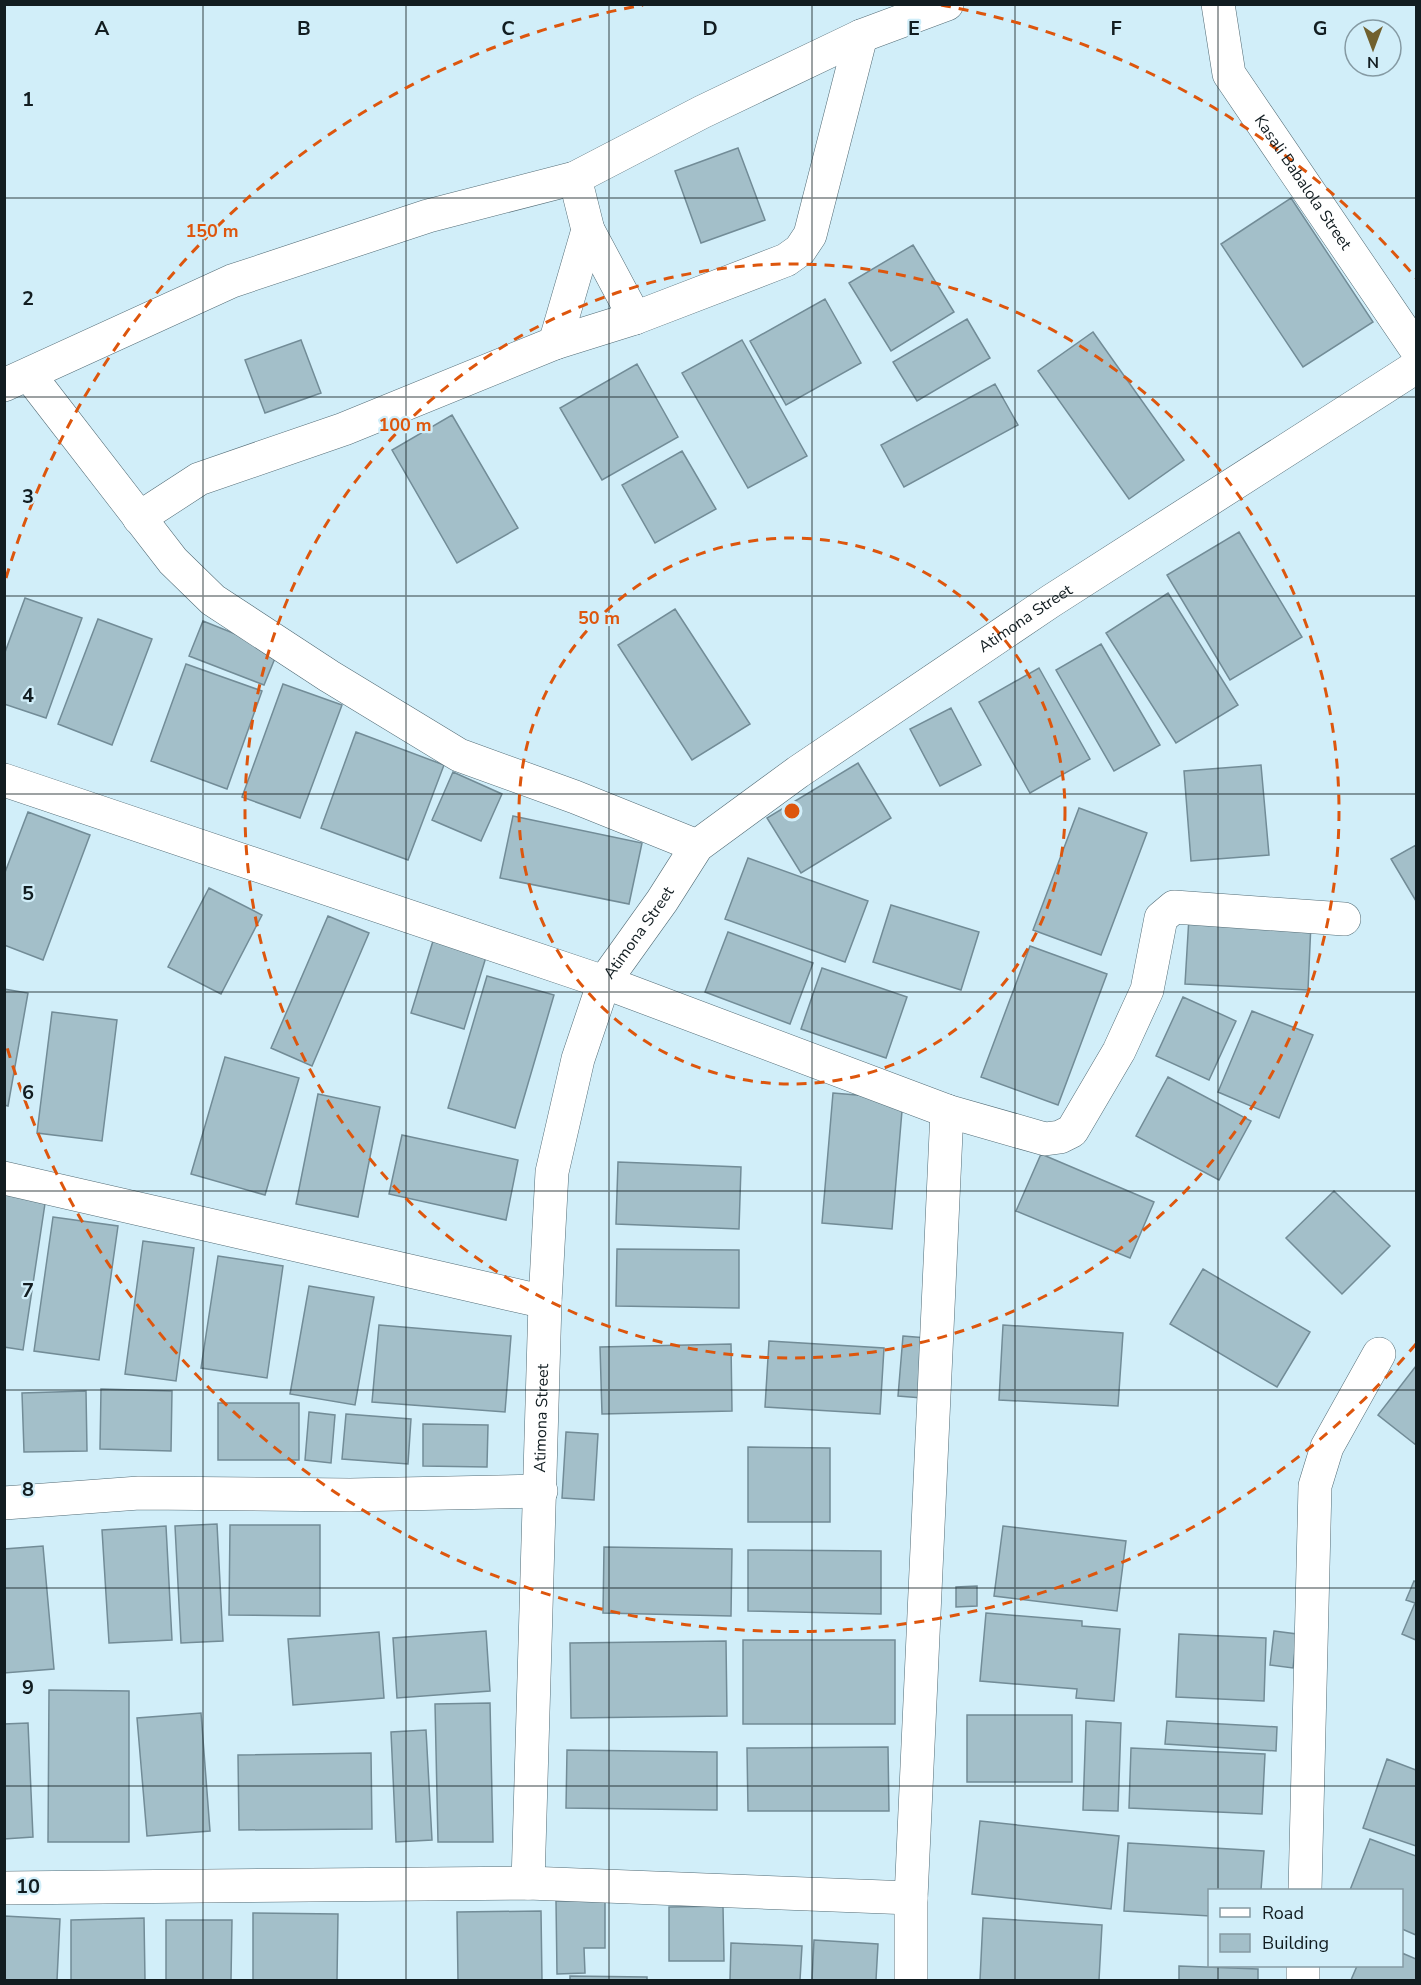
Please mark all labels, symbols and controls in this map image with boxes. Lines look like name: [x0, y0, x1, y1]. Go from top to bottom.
text: A: [95, 15, 110, 42]
text: B: [297, 15, 311, 42]
text: C: [501, 15, 515, 42]
text: D: [702, 15, 718, 42]
text: E: [908, 15, 920, 42]
text: F: [1110, 15, 1122, 42]
text: G: [1313, 15, 1327, 42]
north arrow: [1343, 18, 1403, 78]
text: N: [1367, 51, 1379, 73]
text: 1: [22, 86, 34, 113]
street label: Kasali Babalola Street: [1249, 111, 1357, 255]
text: 150 m: [185, 219, 239, 243]
text: 2: [22, 285, 34, 312]
text: 100 m: [378, 413, 432, 437]
text: 3: [22, 483, 34, 510]
street label: Atimona Street: [974, 579, 1077, 658]
text: 50 m: [578, 606, 620, 630]
text: 4: [22, 682, 34, 709]
centre of rings: [782, 801, 802, 821]
text: 5: [22, 880, 34, 907]
street label: Atimona Street: [599, 882, 680, 984]
text: 6: [22, 1079, 34, 1106]
text: 7: [22, 1277, 34, 1304]
street label: Atimona Street: [529, 1363, 554, 1473]
text: 8: [22, 1476, 34, 1503]
text: 9: [22, 1674, 34, 1701]
text: 10: [16, 1873, 40, 1900]
legend: [1208, 1889, 1403, 1967]
text: Road: [1262, 1901, 1304, 1925]
text: Building: [1262, 1931, 1329, 1955]

